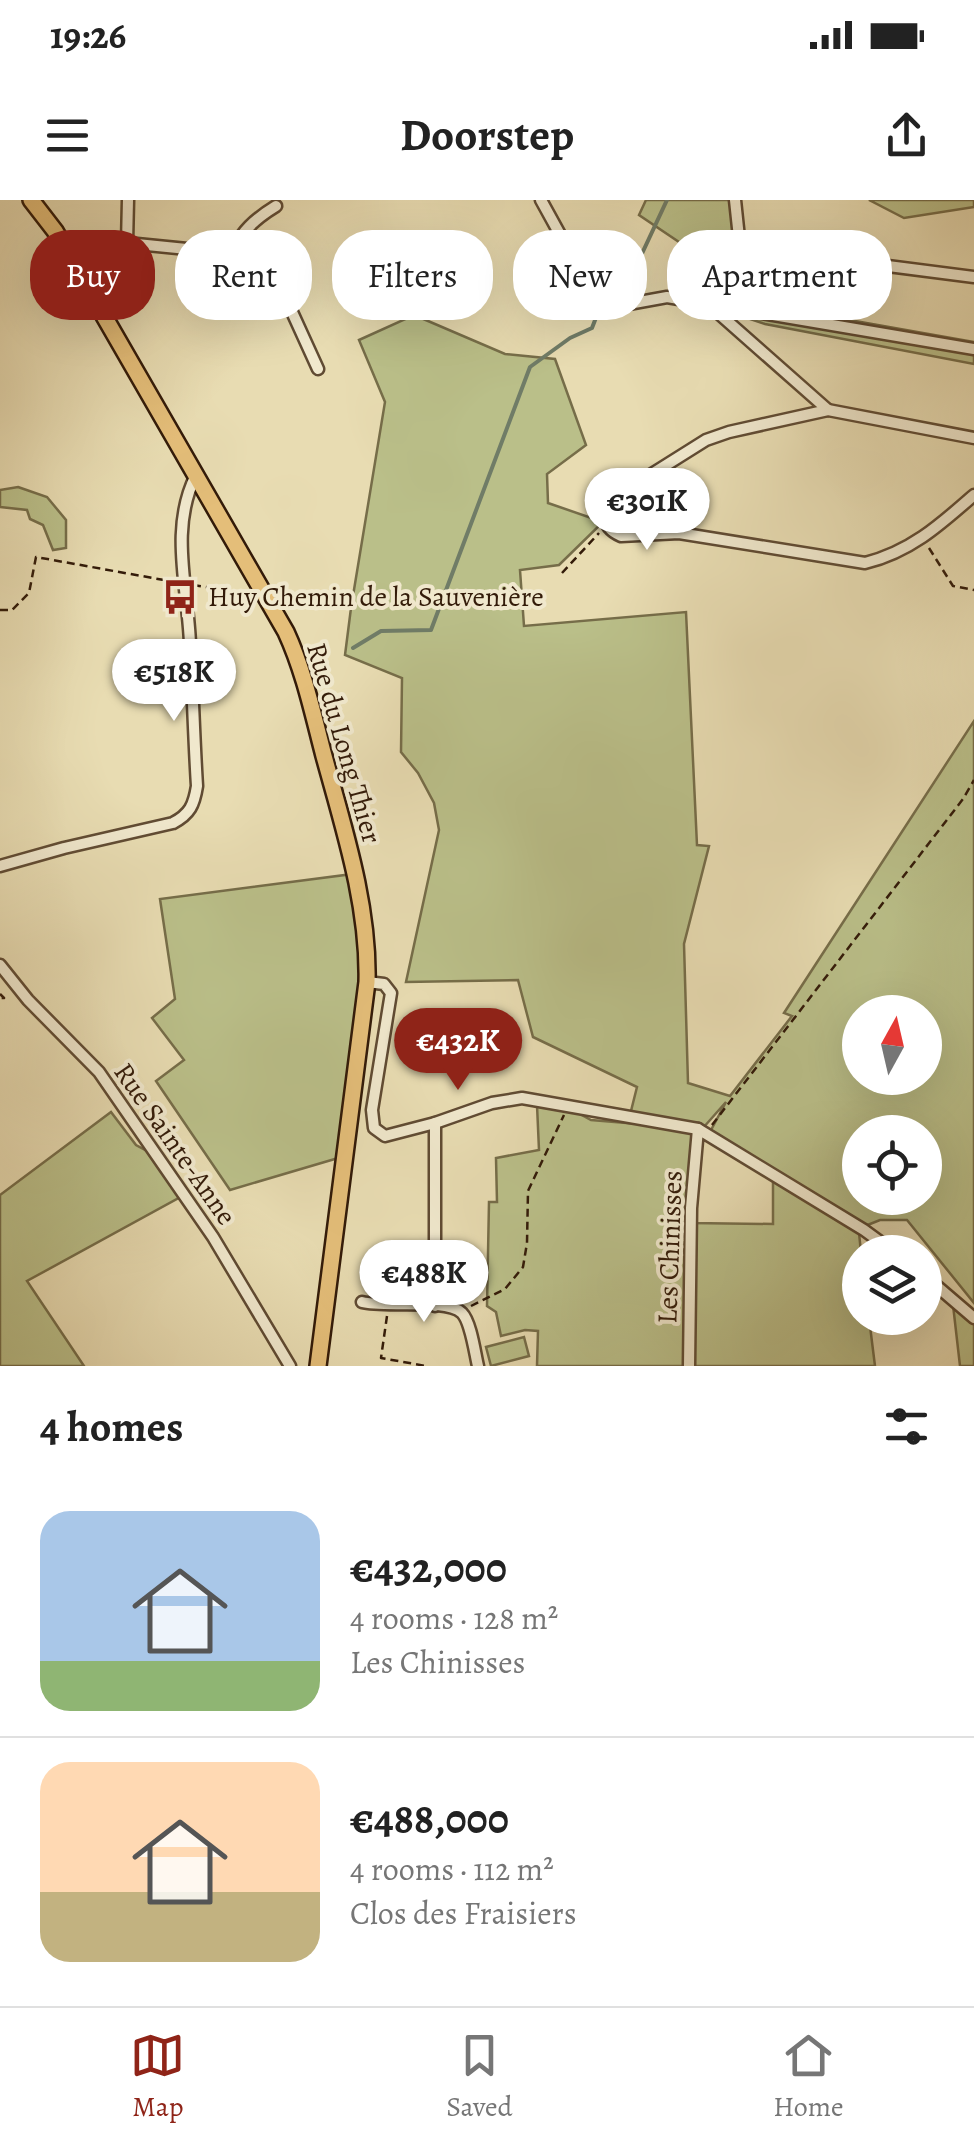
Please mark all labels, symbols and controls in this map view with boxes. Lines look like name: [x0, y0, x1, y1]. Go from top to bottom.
text: 19:26: [50, 9, 126, 61]
text: Doorstep: [400, 104, 574, 166]
icon: menu: [40, 108, 95, 163]
icon: share: [879, 108, 934, 163]
chip: Buy: [30, 230, 155, 320]
chip: Rent: [175, 230, 312, 320]
chip: Filters: [332, 230, 493, 320]
chip: New: [513, 230, 647, 320]
chip: Apartment: [667, 230, 892, 320]
pin: €301K: [577, 468, 717, 553]
text: €301K: [607, 478, 687, 522]
bus stop icon: Huy Chemin de la Sauvenière: [161, 578, 199, 616]
place label: Huy Chemin de la Sauvenière: [208, 578, 544, 616]
street label: Rue du Long Thier: [297, 638, 391, 848]
pin: €518K: [104, 639, 244, 724]
text: €518K: [134, 649, 214, 693]
north arrow: [842, 995, 942, 1095]
map controls: [842, 995, 942, 1335]
pin: €432K: [388, 1008, 528, 1093]
text: €432K: [416, 1018, 500, 1062]
street label: Rue Sainte-Anne: [105, 1055, 245, 1233]
button: locate: [842, 1115, 942, 1215]
street label: Les Chinisses: [648, 1170, 692, 1324]
button: layers: [842, 1235, 942, 1335]
pin: €488K: [354, 1240, 494, 1325]
text: €488K: [381, 1250, 467, 1294]
text: 4 homes: [40, 1398, 183, 1455]
icon: filters: [879, 1399, 934, 1454]
text: €432,000: [350, 1539, 507, 1596]
icon: home: [120, 1551, 240, 1671]
text: 4 rooms · 128 m²: [350, 1596, 558, 1640]
text: Les Chinisses: [350, 1640, 525, 1684]
text: €488,000: [350, 1790, 509, 1847]
icon: home: [120, 1802, 240, 1922]
text: 4 rooms · 112 m²: [350, 1847, 554, 1891]
text: Clos des Fraisiers: [350, 1891, 577, 1935]
tab: Map: [130, 2028, 185, 2126]
tab: Saved: [446, 2028, 513, 2126]
tab: Home: [773, 2028, 844, 2126]

